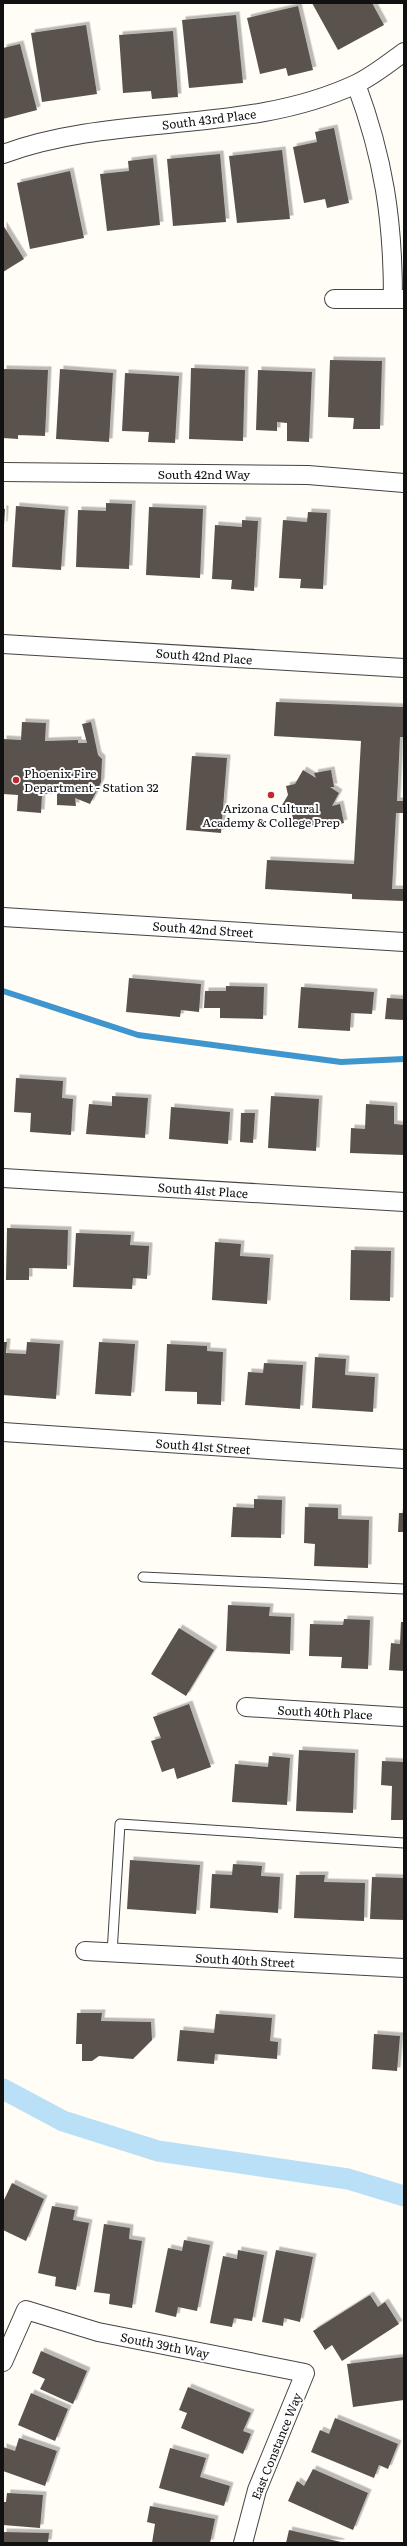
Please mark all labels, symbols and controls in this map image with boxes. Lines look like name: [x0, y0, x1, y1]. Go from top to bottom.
street label: South 43rd Place: [161, 104, 257, 134]
street label: South 42nd Way: [158, 465, 250, 483]
street label: South 42nd Place: [155, 644, 253, 668]
place label: Phoenix Fire Department - Station 32: [24, 764, 159, 796]
marker: Phoenix Fire Department - Station 32: [11, 775, 21, 785]
marker: Arizona Cultural Academy & College Prep: [266, 790, 276, 800]
place label: Arizona Cultural Academy & College Prep: [202, 799, 340, 831]
street label: South 42nd Street: [152, 916, 254, 942]
street label: South 41st Place: [157, 1178, 249, 1202]
street label: South 41st Street: [155, 1434, 251, 1458]
street label: South 40th Place: [277, 1701, 373, 1723]
street label: South 40th Street: [195, 1948, 295, 1972]
street label: South 39th Way: [119, 2328, 211, 2362]
street label: East Constance Way: [246, 2390, 306, 2502]

